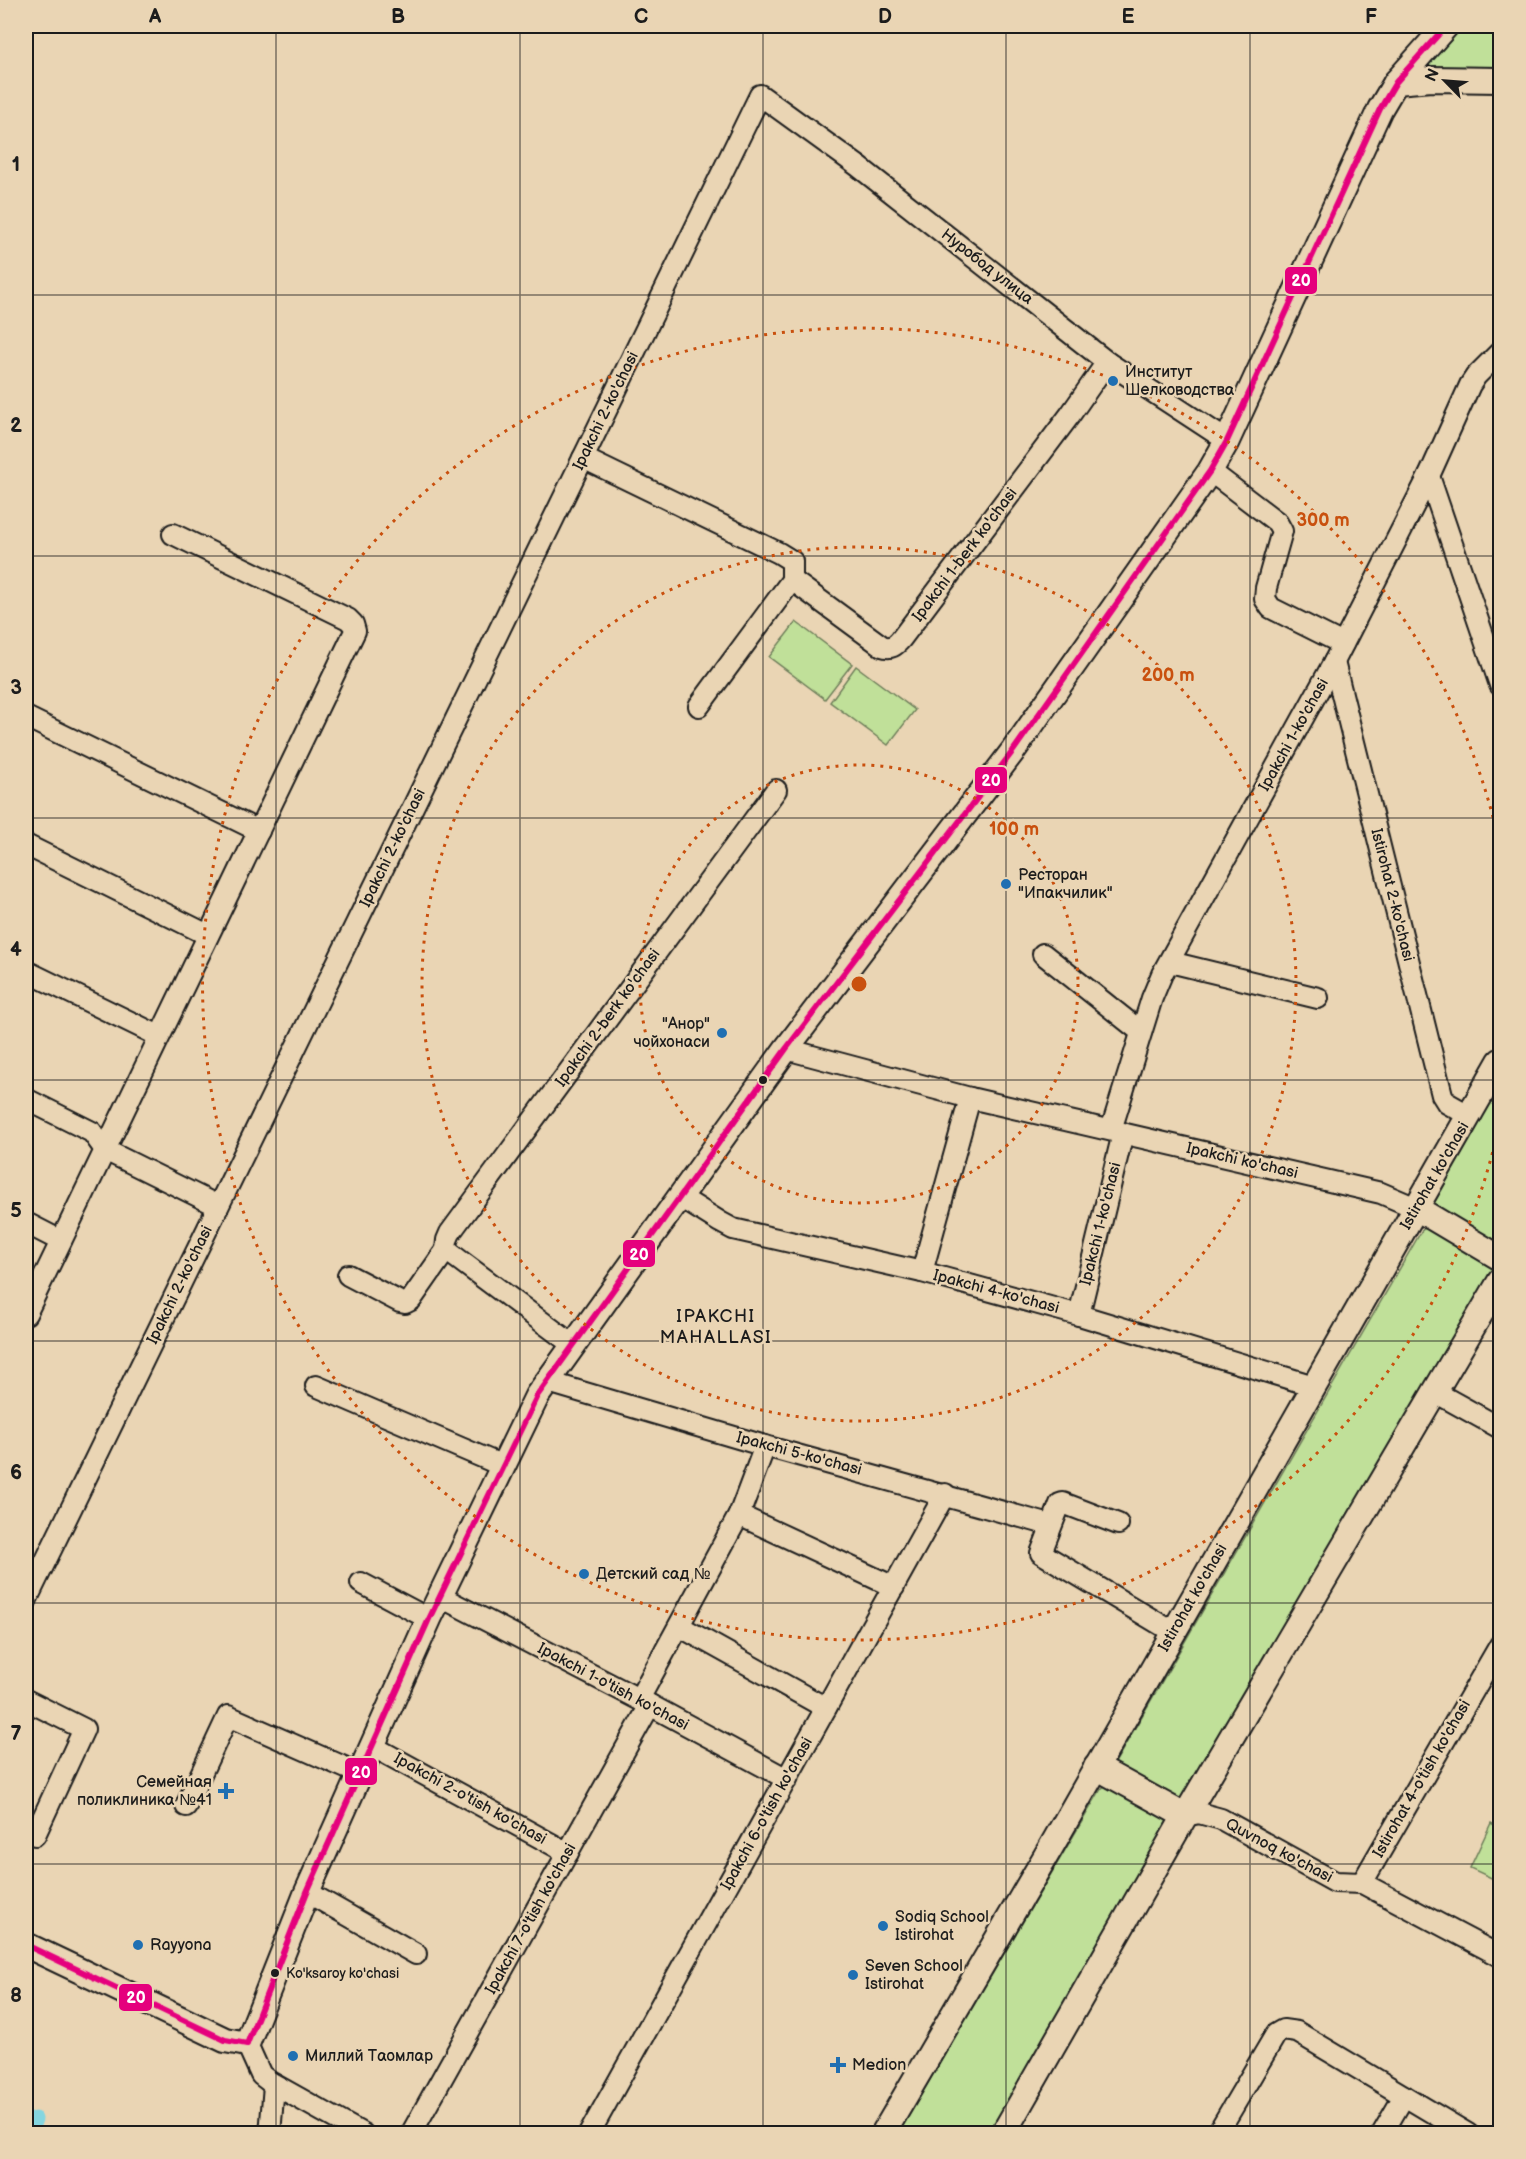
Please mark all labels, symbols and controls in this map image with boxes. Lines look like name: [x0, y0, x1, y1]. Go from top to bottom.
text: A: [148, 5, 162, 29]
text: B: [391, 5, 405, 29]
text: C: [634, 5, 648, 29]
text: D: [878, 5, 892, 29]
text: E: [1122, 5, 1135, 29]
text: F: [1365, 5, 1377, 29]
north arrow: [1415, 51, 1475, 111]
text: N: [1422, 66, 1444, 85]
text: 1: [12, 153, 20, 177]
street label: Нуробод улица: [937, 225, 1037, 309]
line badge: 20: [1284, 266, 1318, 295]
text: 20: [1291, 272, 1311, 291]
street label: Ipakchi 2-ko'chasi: [569, 349, 643, 473]
place label: Институт Шелководства: [1125, 363, 1235, 400]
marker: Институт Шелководства: [1106, 374, 1120, 388]
text: 2: [10, 414, 22, 438]
street label: Ipakchi 1-berk ko'chasi: [908, 484, 1022, 626]
text: 300 m: [1296, 510, 1350, 531]
text: 200 m: [1141, 665, 1195, 686]
street label: Ipakchi 1-ko'chasi: [1255, 675, 1333, 795]
text: 3: [10, 676, 22, 700]
line badge: 20: [974, 766, 1008, 794]
text: 20: [981, 772, 1001, 791]
street label: Ipakchi 2-ko'chasi: [356, 786, 430, 910]
text: 100 m: [989, 819, 1039, 840]
street label: Istirohat 2-ko'chasi: [1366, 827, 1418, 963]
place label: Ресторан "Ипакчилик": [1018, 866, 1113, 903]
marker: Ресторан "Ипакчилик": [999, 877, 1013, 891]
text: 4: [10, 938, 22, 962]
street label: Ipakchi 2-berk ko'chasi: [552, 945, 664, 1091]
centre of rings: [849, 974, 869, 994]
place label: "Анор" чойхонаси: [634, 1015, 710, 1052]
marker: "Анор" чойхонаси: [715, 1026, 729, 1040]
unlabelled marker: [757, 1074, 769, 1086]
street label: Istirohat ko'chasi: [1397, 1119, 1473, 1233]
street label: Ipakchi ko'chasi: [1184, 1139, 1300, 1183]
street label: Ipakchi 1-ko'chasi: [1077, 1160, 1125, 1288]
text: 5: [10, 1199, 22, 1223]
street label: Ipakchi 2-ko'chasi: [143, 1223, 217, 1347]
line badge: 20: [622, 1239, 656, 1268]
text: 20: [629, 1246, 649, 1265]
street label: Ipakchi 4-ko'chasi: [931, 1266, 1061, 1318]
district label: IPAKCHI MAHALLASI: [660, 1306, 772, 1348]
street label: Ipakchi 5-ko'chasi: [734, 1428, 864, 1480]
text: 6: [10, 1461, 22, 1485]
street label: Istirohat ko'chasi: [1155, 1541, 1231, 1655]
place label: Детский сад №: [596, 1565, 711, 1584]
marker: Детский сад №: [577, 1567, 591, 1581]
street label: Ipakchi 1-o'tish ko'chasi: [534, 1639, 692, 1735]
street label: Istirohat 4-o'tish ko'chasi: [1369, 1697, 1475, 1861]
text: 7: [10, 1722, 22, 1746]
street label: Ipakchi 6-o'tish ko'chasi: [717, 1734, 817, 1894]
street label: Ipakchi 2-o'tish ko'chasi: [390, 1749, 550, 1849]
line badge: 20: [344, 1757, 378, 1786]
text: 20: [351, 1764, 371, 1783]
place label: Семейная поликлиника №41: [77, 1773, 212, 1810]
marker: Семейная поликлиника №41: [217, 1782, 235, 1800]
street label: Quvnoq ko'chasi: [1222, 1815, 1336, 1887]
street label: Ipakchi 7-o'tish ko'chasi: [482, 1840, 580, 1998]
place label: Sodiq School Istirohat: [895, 1908, 989, 1945]
marker: Sodiq School Istirohat: [876, 1919, 890, 1933]
place label: Rayyona: [150, 1936, 212, 1955]
marker: Rayyona: [131, 1938, 145, 1952]
place label: Seven School Istirohat: [865, 1957, 963, 1994]
place label: Ko'ksaroy ko'chasi: [286, 1965, 399, 1982]
marker: Ko'ksaroy ko'chasi: [269, 1967, 281, 1979]
marker: Seven School Istirohat: [846, 1968, 860, 1982]
line badge: 20: [118, 1983, 153, 2012]
text: 8: [10, 1984, 22, 2008]
text: 20: [126, 1989, 146, 2008]
place label: Миллий Таомлар: [305, 2047, 433, 2066]
marker: Миллий Таомлар: [286, 2049, 300, 2063]
marker: Medion: [829, 2056, 847, 2074]
place label: Medion: [852, 2056, 906, 2075]

